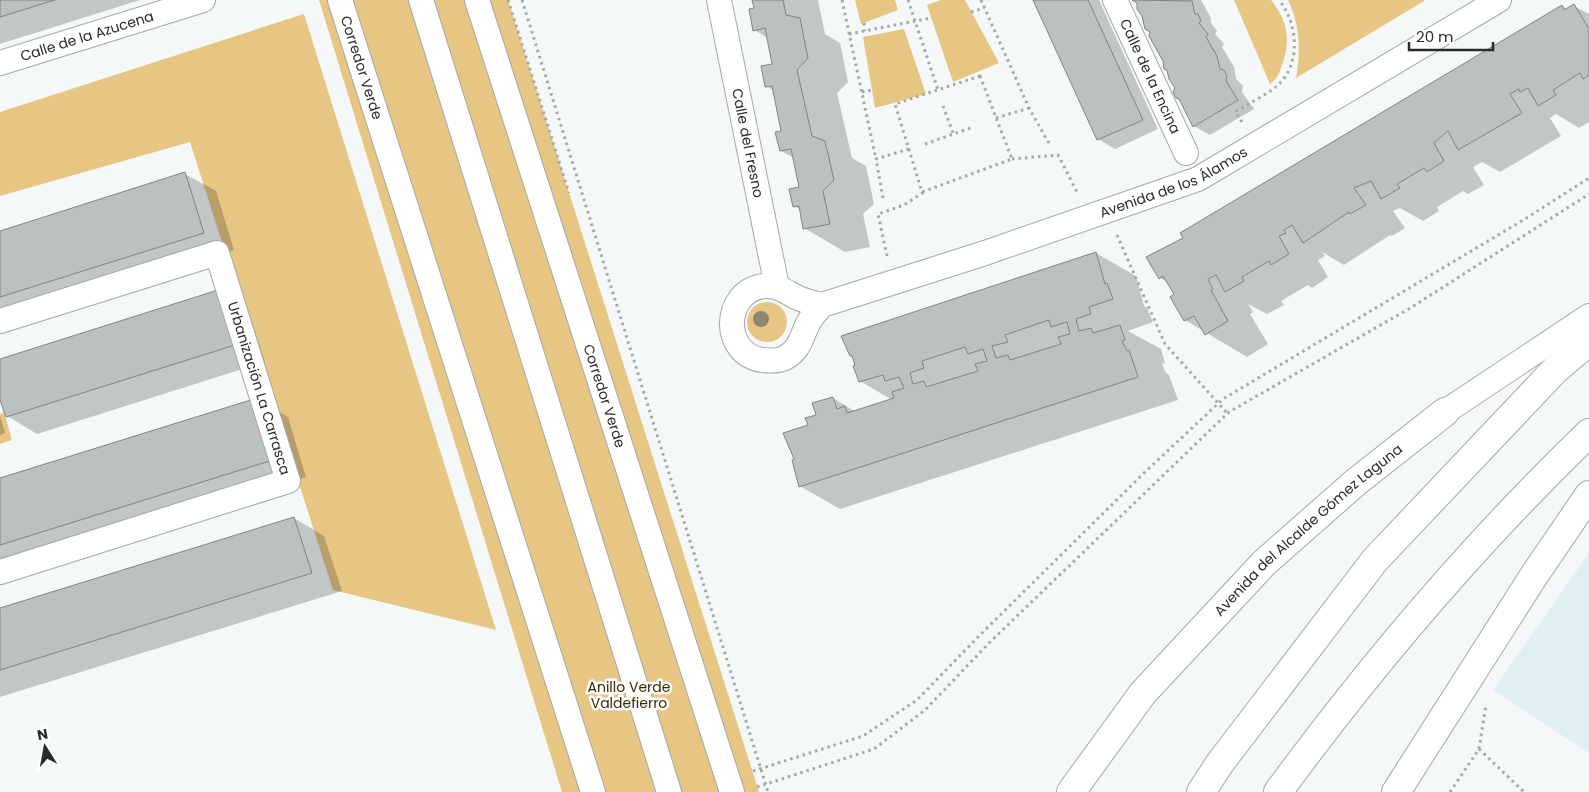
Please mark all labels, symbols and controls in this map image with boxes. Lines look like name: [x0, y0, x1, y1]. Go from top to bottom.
street label: Calle de la Azucena: [18, 6, 156, 66]
street label: Corredor Verde: [336, 13, 388, 122]
street label: Calle de la Encina: [1115, 15, 1186, 137]
scale bar: [1409, 20, 1493, 52]
text: 20 m: [1416, 26, 1454, 47]
street label: Calle del Fresno: [727, 87, 769, 200]
street label: Avenida de los Álamos: [1097, 142, 1251, 222]
street label: Urbanización La Carrasca: [223, 299, 295, 477]
street label: Corredor Verde: [578, 342, 631, 451]
street label: Avenida del Alcalde Gómez Laguna: [1210, 439, 1407, 620]
park label: Anillo Verde Valdefierro: [588, 677, 671, 713]
north arrow: [20, 722, 70, 772]
text: N: [35, 723, 50, 745]

